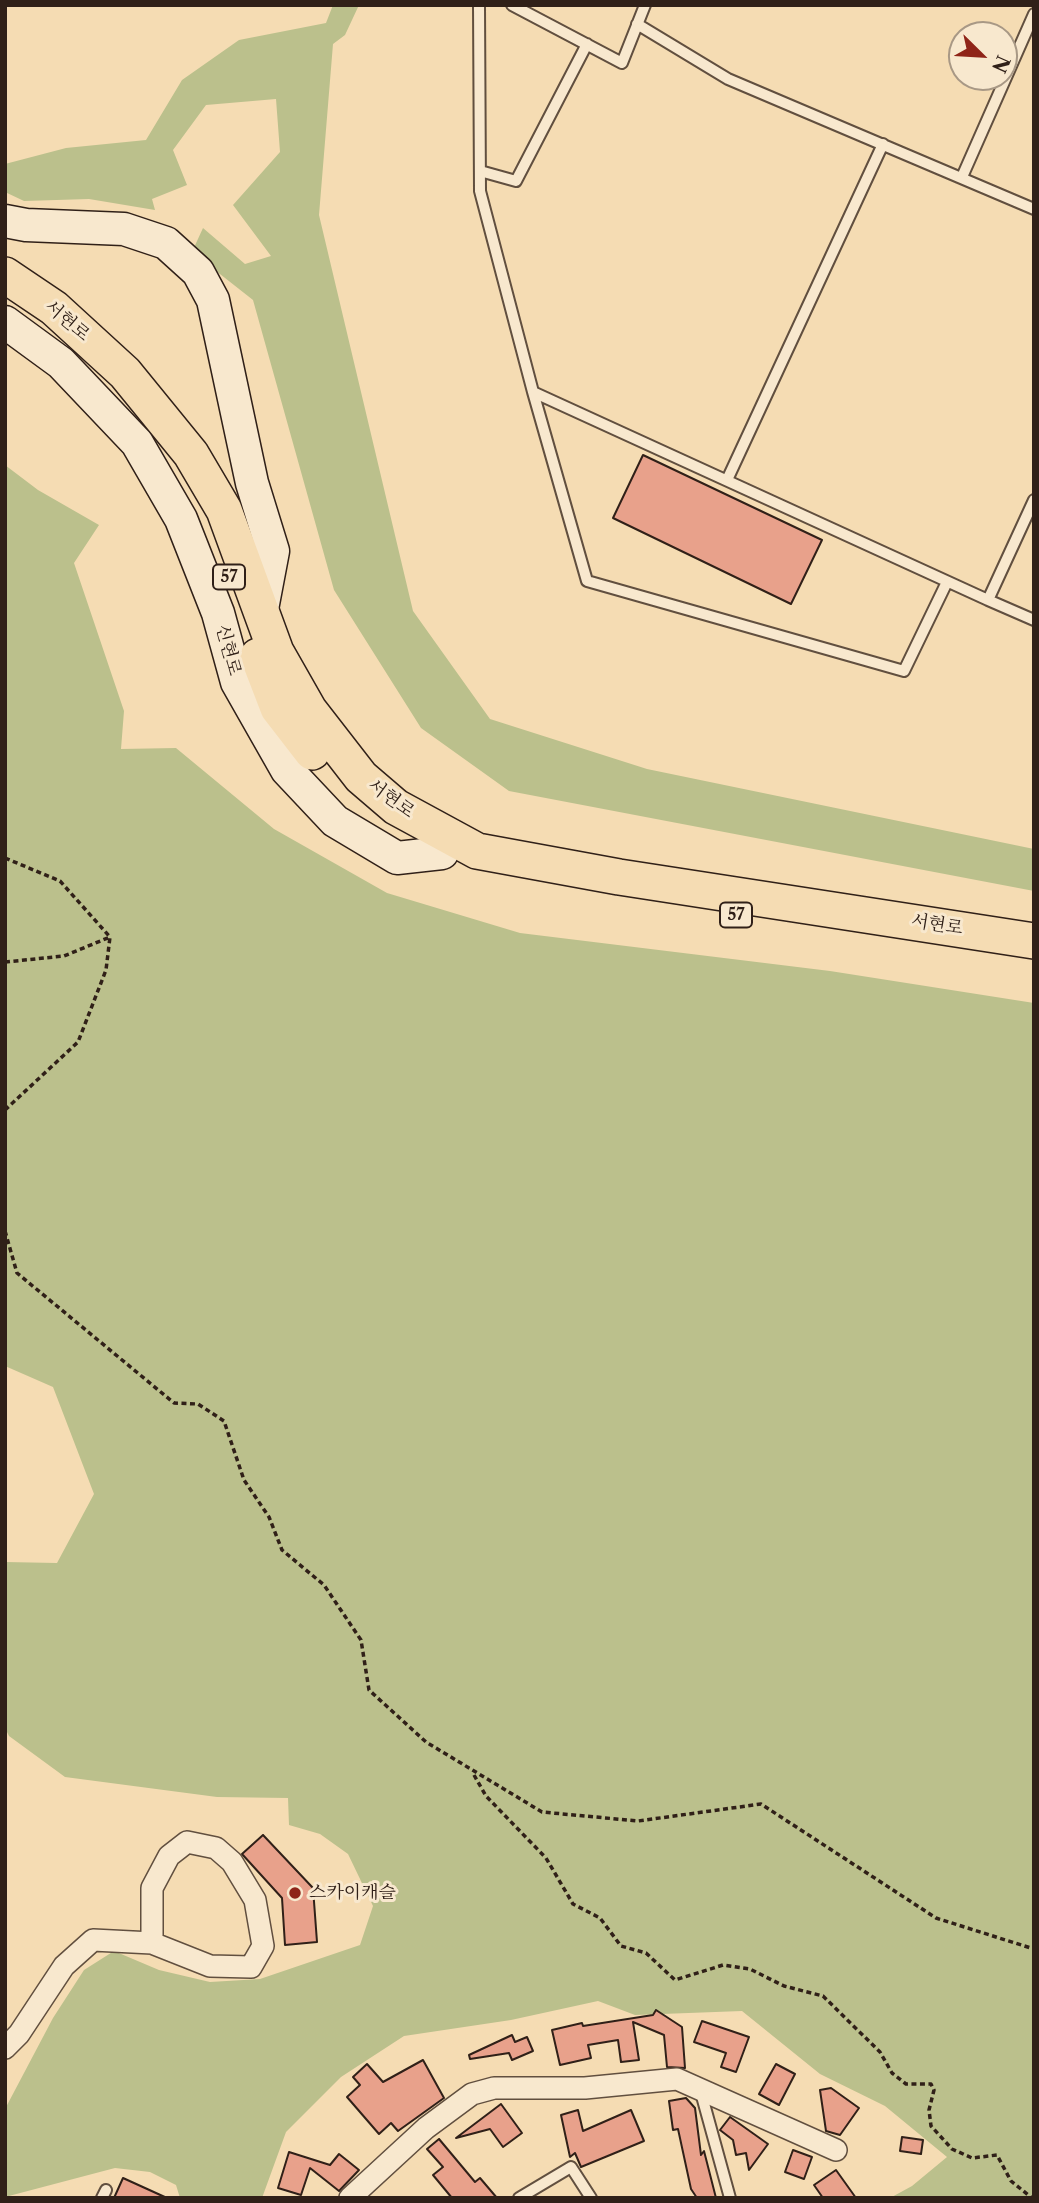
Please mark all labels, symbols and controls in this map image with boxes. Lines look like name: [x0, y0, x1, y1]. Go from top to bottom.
north arrow: [948, 21, 1018, 91]
text: N: [987, 52, 1015, 76]
street label: 서현로: [40, 296, 94, 346]
road number: 57: [213, 564, 245, 590]
street label: 신현로: [211, 622, 245, 678]
street label: 서현로: [364, 775, 418, 823]
road number: 57: [720, 903, 752, 928]
street label: 서현로: [910, 910, 964, 940]
place label: 스카이캐슬: [309, 1882, 396, 1904]
marker: 스카이캐슬: [287, 1885, 303, 1901]

